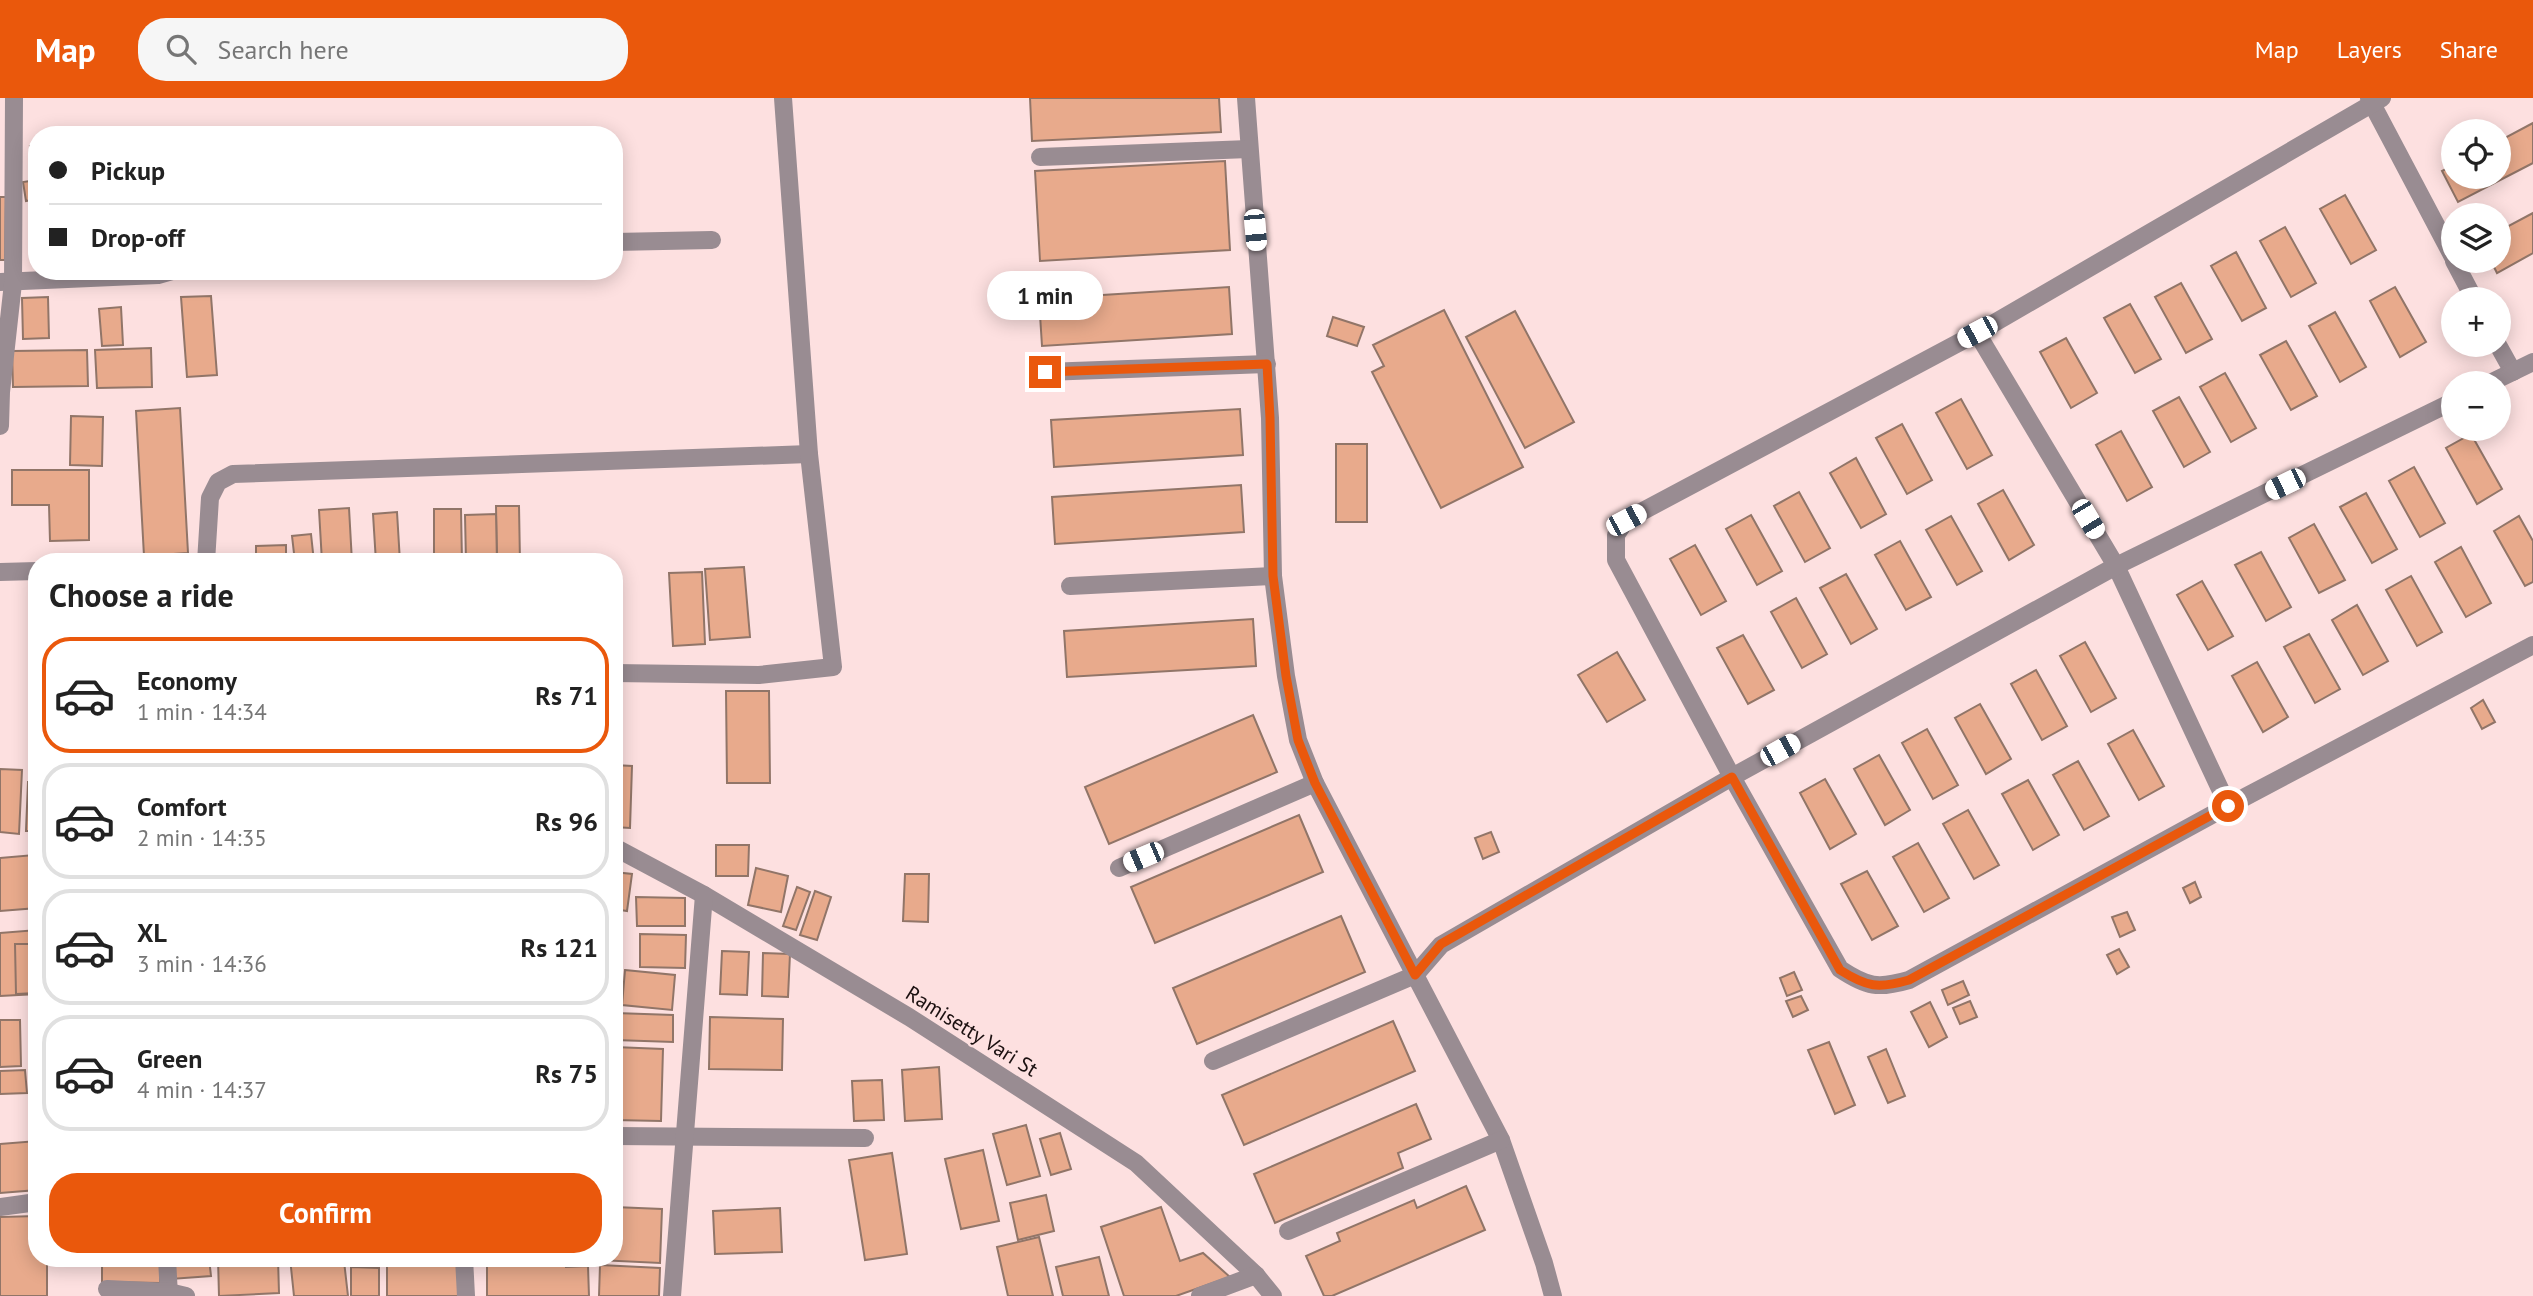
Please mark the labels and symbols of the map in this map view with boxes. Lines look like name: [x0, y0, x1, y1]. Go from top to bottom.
car: [1243, 208, 1268, 252]
callout: 1 min: [987, 271, 1103, 320]
car: [1954, 313, 2001, 351]
route end: [1029, 356, 1061, 388]
car: [2262, 465, 2309, 503]
car: [2069, 496, 2108, 542]
car: [1603, 501, 1650, 539]
car: [1757, 731, 1804, 769]
route start: [2212, 790, 2244, 822]
car: [1120, 839, 1167, 875]
street label: Ramisetty Vari St: [901, 980, 1043, 1082]

